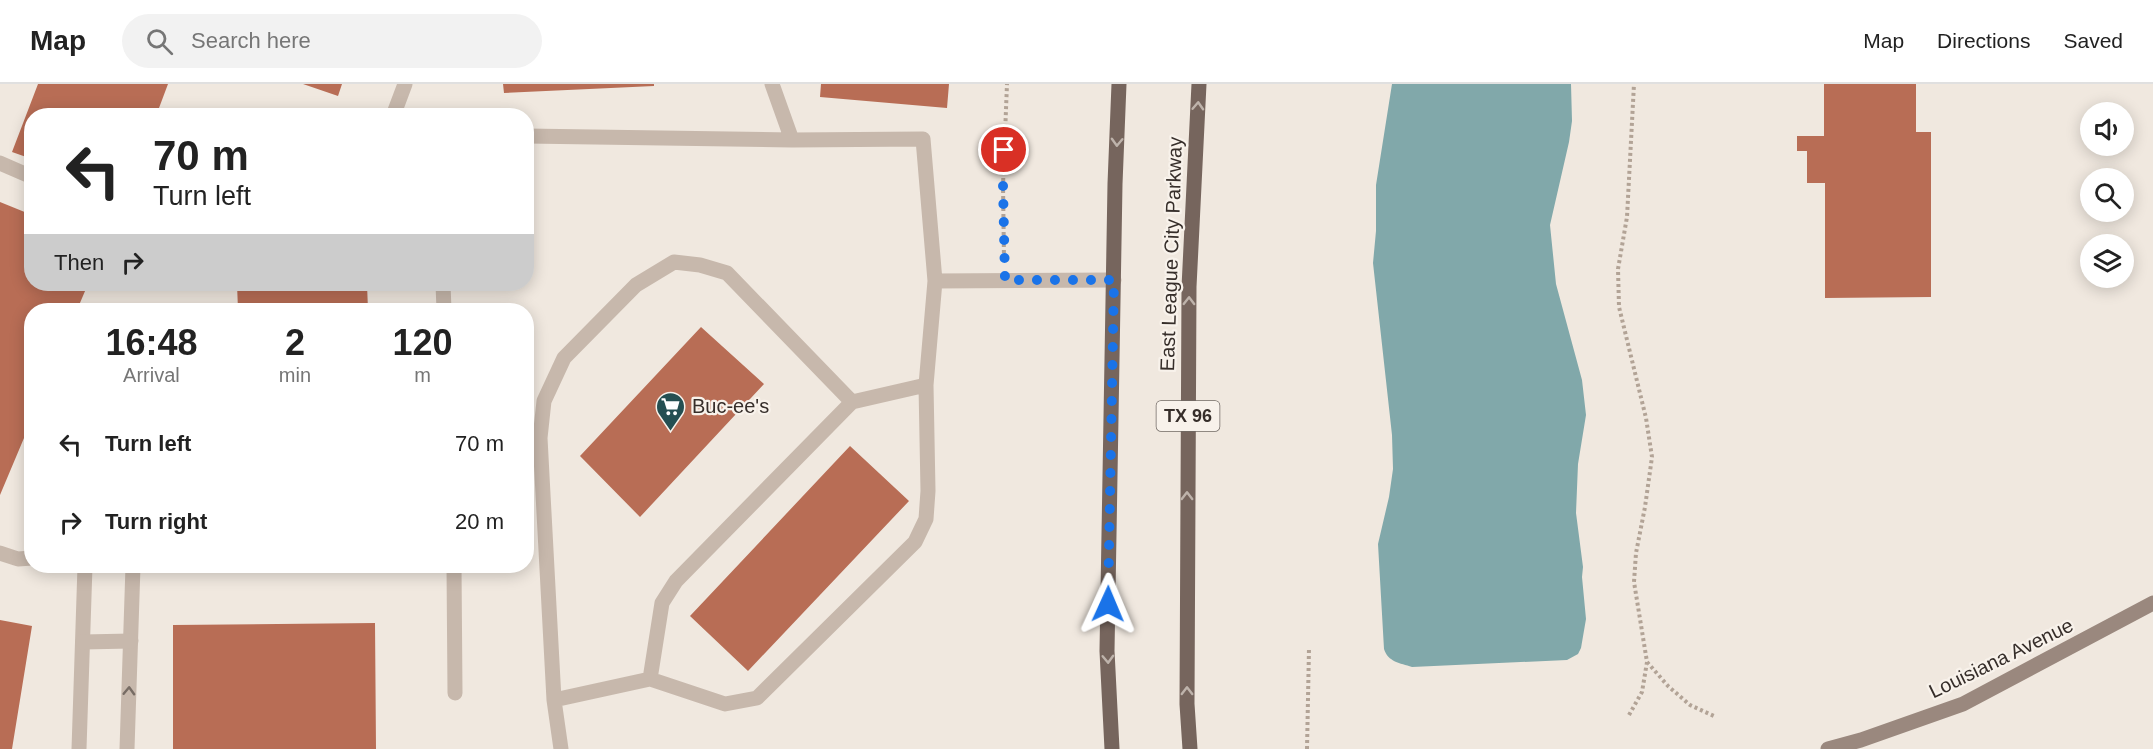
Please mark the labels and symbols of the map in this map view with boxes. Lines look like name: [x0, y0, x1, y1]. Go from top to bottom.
one-way arrow: [1191, 101, 1204, 110]
pin: [978, 124, 1029, 175]
street label: East League City Parkway: [1156, 136, 1186, 372]
one-way arrow: [1110, 138, 1123, 147]
one-way arrow: [1183, 296, 1195, 305]
supermarket icon: Buc-ee's: [655, 390, 687, 432]
place label: Buc-ee's: [692, 395, 769, 417]
road number: TX 96: [1156, 401, 1220, 431]
one-way arrow: [1181, 491, 1193, 500]
position arrow: [1076, 572, 1140, 636]
street label: Louisiana Avenue: [1925, 614, 2077, 702]
one-way arrow: [1101, 654, 1114, 663]
one-way arrow: [123, 686, 135, 695]
one-way arrow: [1181, 686, 1193, 695]

